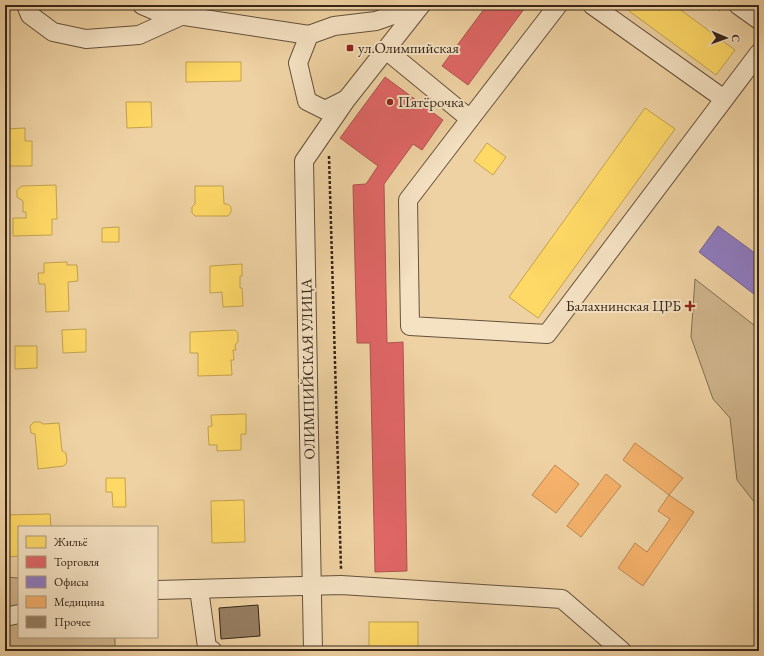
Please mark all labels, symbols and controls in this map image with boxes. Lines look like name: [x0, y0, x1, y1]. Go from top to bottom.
north arrow: [706, 18, 746, 58]
text: С: [729, 34, 743, 43]
place label: ул.Олимпийская: [358, 38, 459, 57]
marker: ул.Олимпийская: [345, 43, 355, 53]
place label: Пятёрочка: [398, 92, 464, 111]
marker: Пятёрочка: [385, 97, 395, 107]
street label: ОЛИМПИЙСКАЯ УЛИЦА: [296, 278, 319, 460]
place label: Балахнинская ЦРБ: [566, 296, 681, 315]
marker: Балахнинская ЦРБ: [684, 300, 696, 312]
legend: [18, 526, 158, 638]
text: Жильё: [53, 534, 88, 550]
text: Торговля: [54, 554, 100, 570]
text: Офисы: [54, 574, 89, 590]
text: Медицина: [54, 594, 105, 610]
text: Прочее: [54, 614, 91, 630]

